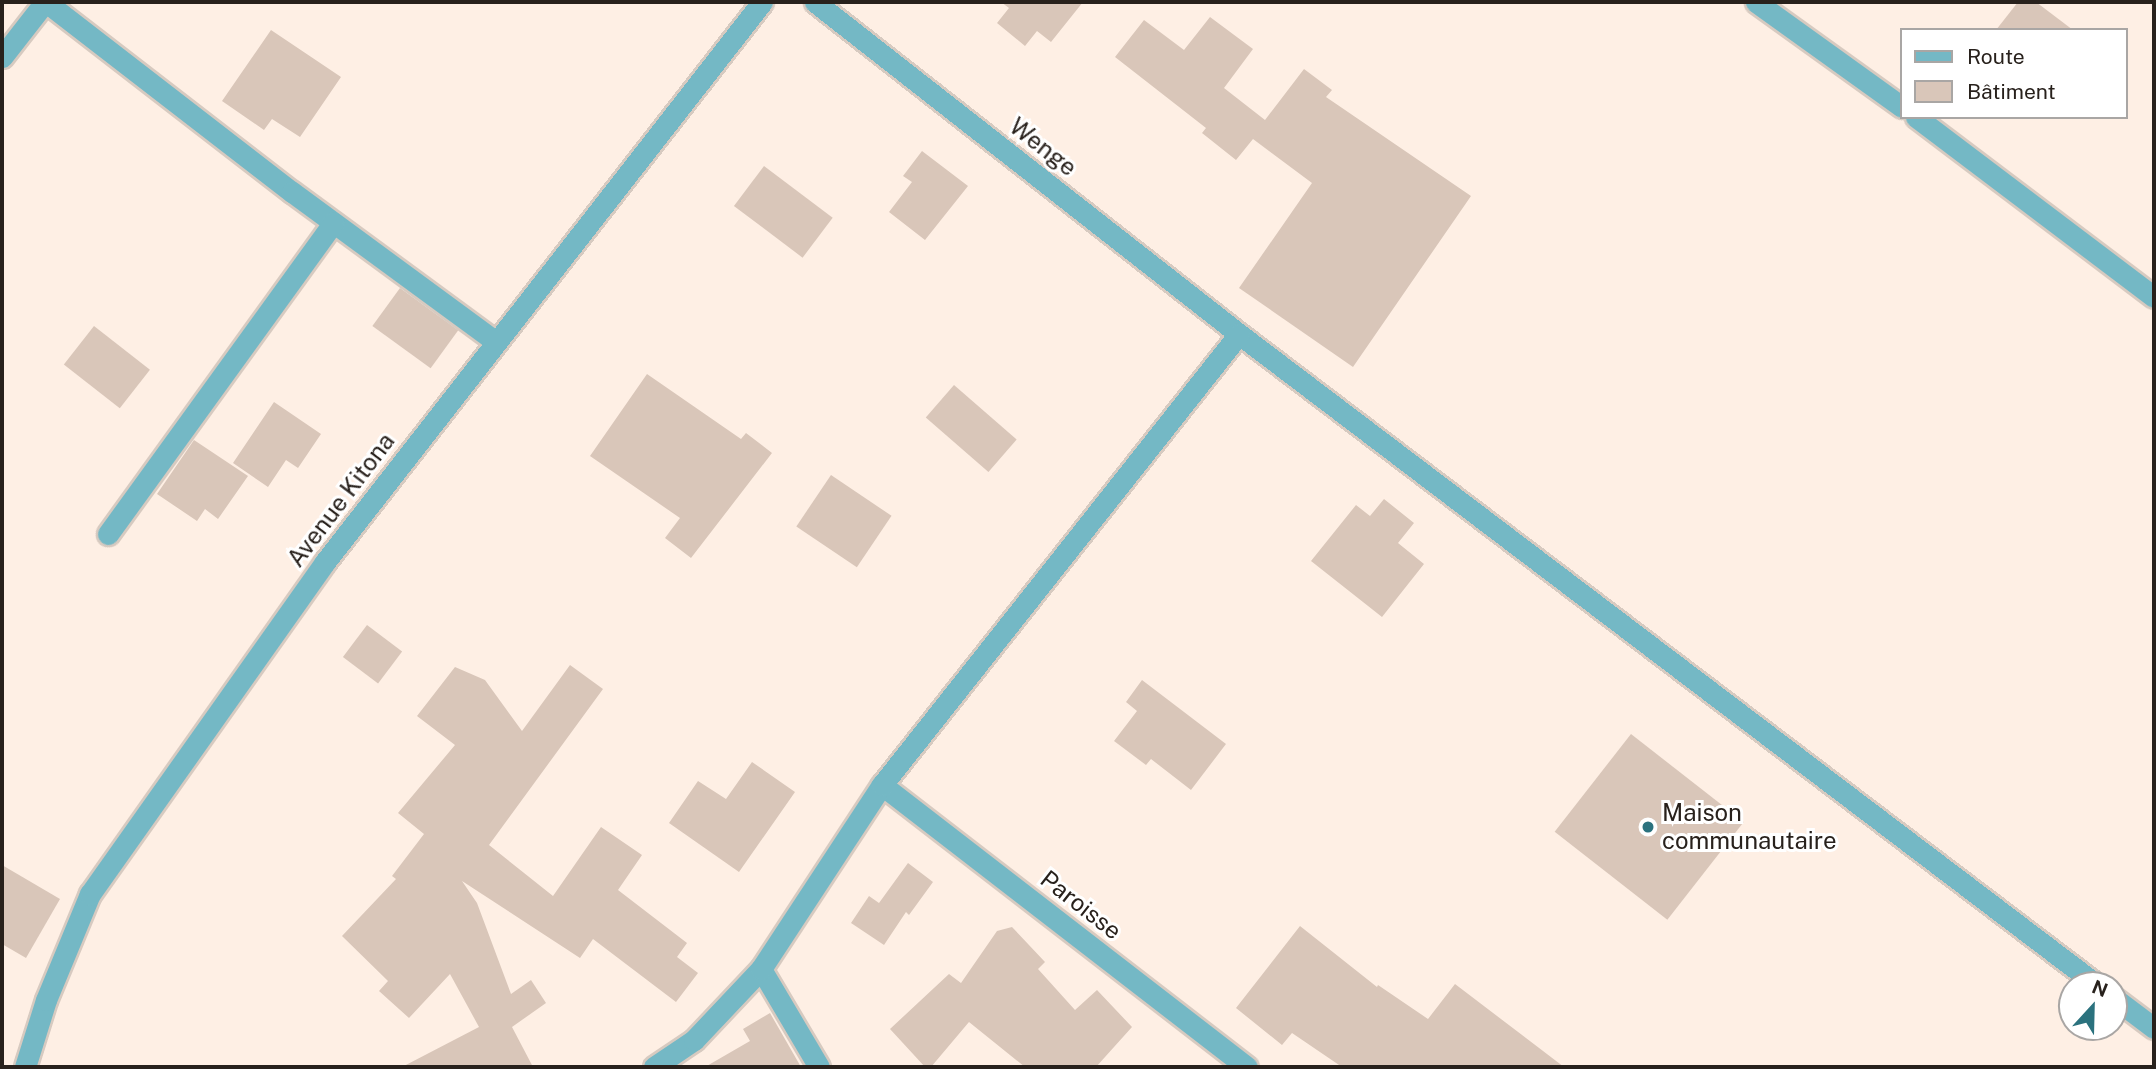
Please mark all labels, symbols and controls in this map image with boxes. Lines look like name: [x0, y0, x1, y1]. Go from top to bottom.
legend: [1900, 28, 2128, 119]
text: Route: [1967, 44, 2025, 69]
text: Bâtiment: [1967, 79, 2056, 104]
street label: Wenge: [1004, 112, 1082, 182]
street label: Avenue Kitona: [281, 427, 401, 573]
place label: Maison communautaire: [1662, 799, 1837, 855]
marker: Maison communautaire: [1640, 819, 1656, 835]
street label: Paroisse: [1035, 864, 1127, 946]
north arrow: [2058, 971, 2128, 1041]
text: N: [2089, 975, 2111, 1001]

